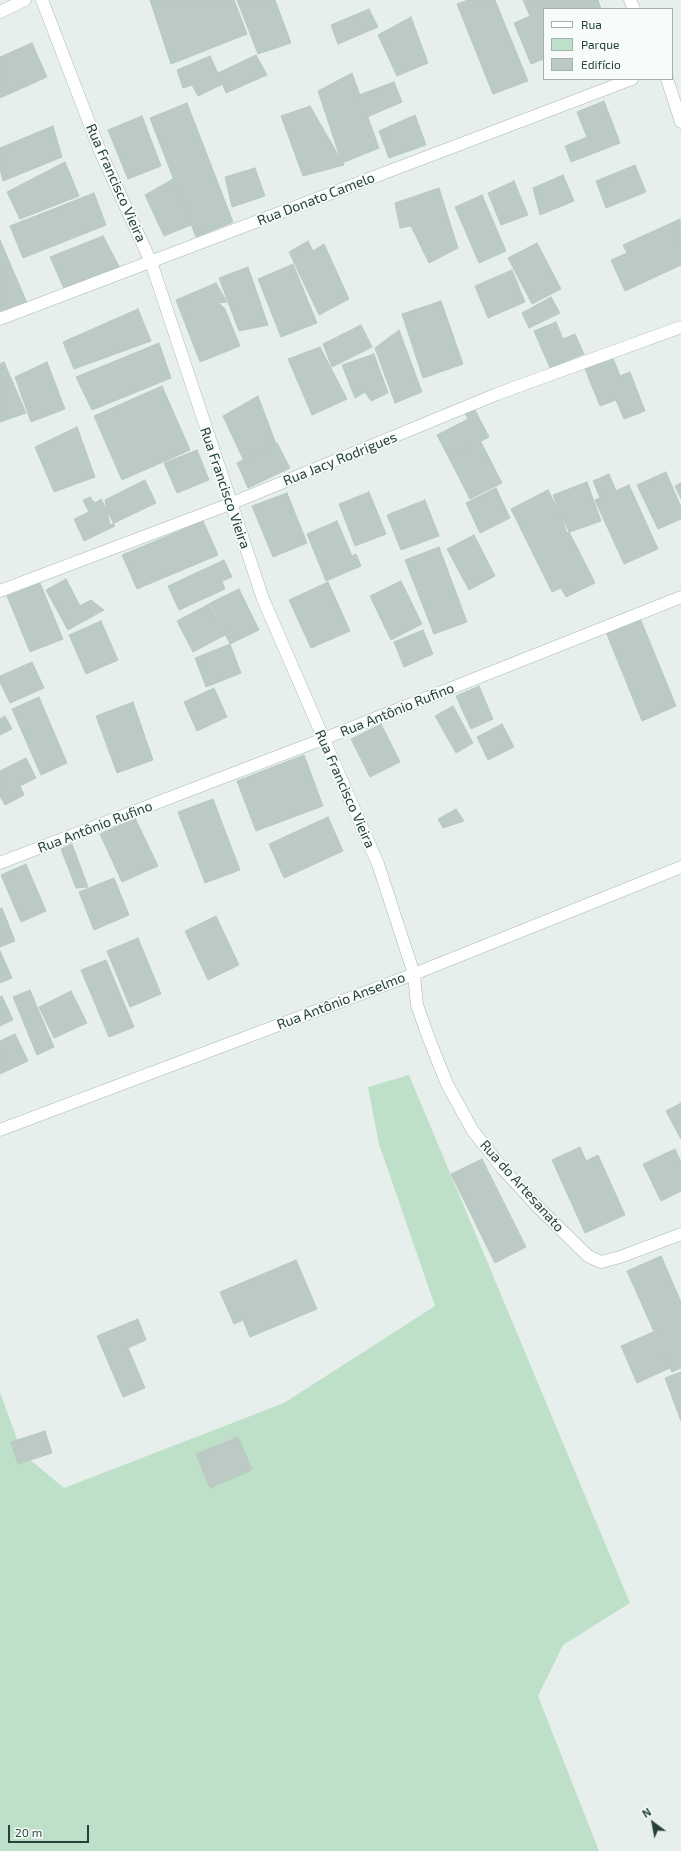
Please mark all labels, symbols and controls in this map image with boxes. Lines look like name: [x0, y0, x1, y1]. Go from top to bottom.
legend: [543, 8, 673, 80]
text: Rua: [581, 17, 602, 31]
text: Parque: [581, 37, 619, 51]
text: Edifício: [581, 57, 621, 71]
street label: Rua Francisco Vieira: [82, 121, 150, 245]
street label: Rua Donato Camelo: [255, 169, 377, 229]
street label: Rua Francisco Vieira: [196, 425, 254, 551]
street label: Rua Jacy Rodrigues: [281, 428, 399, 490]
street label: Rua Antônio Rufino: [338, 679, 456, 741]
street label: Rua Francisco Vieira: [311, 727, 379, 851]
street label: Rua Antônio Rufino: [35, 797, 155, 857]
street label: Rua Antônio Anselmo: [274, 969, 408, 1033]
street label: Rua do Artesanato: [476, 1137, 568, 1235]
north arrow: [633, 1803, 673, 1843]
text: N: [640, 1805, 653, 1820]
scale bar: [10, 1817, 91, 1843]
text: 20 m: [15, 1825, 42, 1839]

